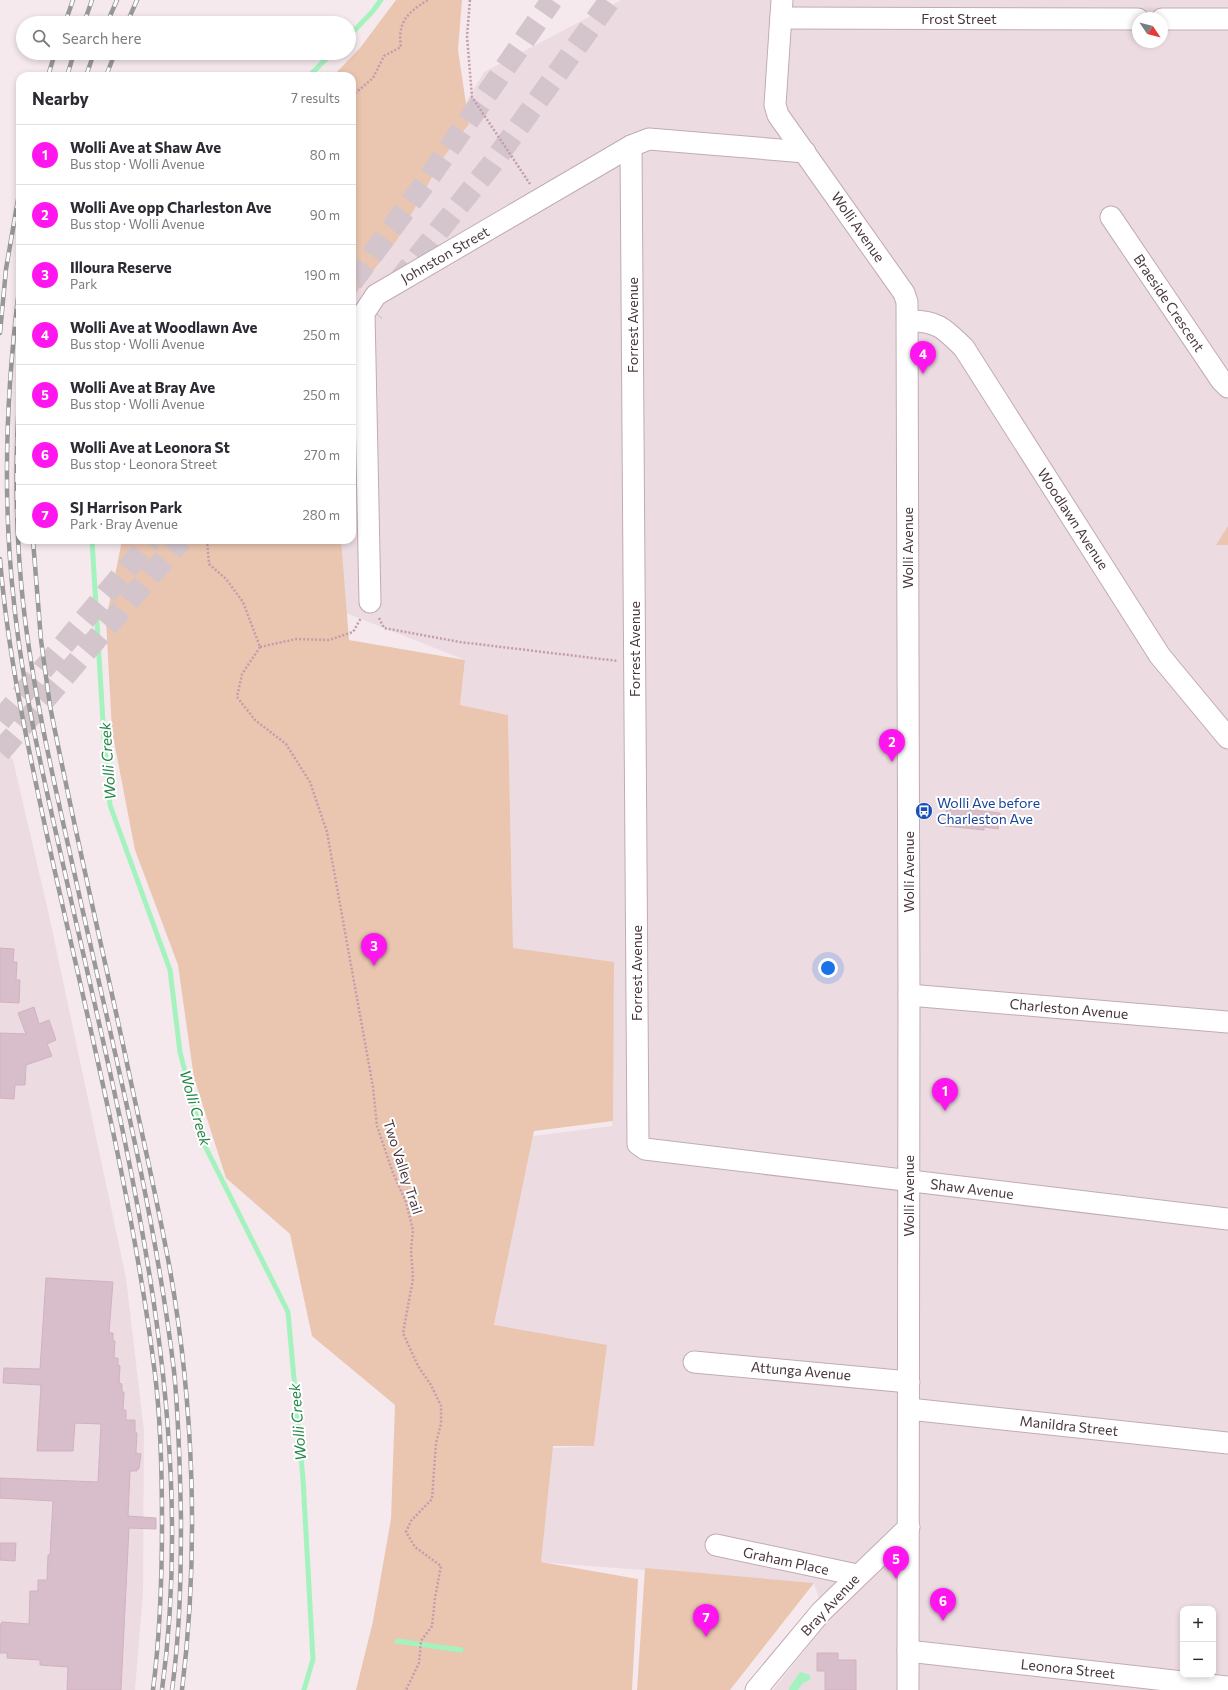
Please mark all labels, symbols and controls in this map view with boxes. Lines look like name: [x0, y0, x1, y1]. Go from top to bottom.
street label: Frost Street: [921, 10, 997, 27]
north arrow: [1132, 12, 1168, 48]
search box: [16, 16, 356, 60]
icon: search: [30, 27, 52, 49]
text: Search here: [62, 29, 141, 47]
text: Nearby: [32, 88, 89, 109]
text: 7 results: [291, 90, 340, 106]
text: Wolli Ave at Shaw Ave: [70, 138, 221, 156]
text: 1: [42, 147, 48, 163]
text: 80 m: [310, 147, 340, 163]
text: Bus stop · Wolli Avenue: [70, 156, 205, 172]
street label: Wolli Avenue: [828, 188, 889, 265]
text: Wolli Ave opp Charleston Ave: [70, 198, 272, 216]
text: 2: [41, 207, 49, 223]
text: 90 m: [310, 207, 340, 223]
text: Bus stop · Wolli Avenue: [70, 216, 205, 232]
street label: Johnston Street: [398, 222, 492, 287]
street label: Braeside Crescent: [1130, 251, 1209, 355]
text: Illoura Reserve: [70, 258, 172, 276]
text: 3: [41, 267, 49, 283]
text: 190 m: [304, 267, 340, 283]
text: Park: [70, 276, 97, 292]
street label: Forrest Avenue: [624, 277, 641, 373]
text: Wolli Ave at Woodlawn Ave: [70, 318, 258, 336]
text: 4: [41, 327, 49, 343]
text: 250 m: [303, 327, 340, 343]
text: Bus stop · Wolli Avenue: [70, 336, 205, 352]
pin: 4: [910, 341, 936, 374]
text: Wolli Ave at Bray Ave: [70, 378, 215, 396]
text: 5: [41, 387, 49, 403]
text: 250 m: [303, 387, 340, 403]
text: Bus stop · Wolli Avenue: [70, 396, 205, 412]
text: Wolli Ave at Leonora St: [70, 438, 230, 456]
text: 6: [41, 447, 49, 463]
text: 270 m: [304, 447, 340, 463]
text: Bus stop · Leonora Street: [70, 456, 217, 472]
street label: Woodlawn Avenue: [1034, 465, 1113, 573]
text: SJ Harrison Park: [70, 498, 182, 516]
text: 7: [41, 507, 49, 523]
text: 280 m: [303, 507, 340, 523]
street label: Wolli Avenue: [899, 507, 916, 589]
text: Park · Bray Avenue: [70, 516, 178, 532]
street label: Forrest Avenue: [626, 601, 643, 697]
water label: Wolli Creek: [95, 721, 119, 800]
pin: 2: [879, 729, 905, 762]
place label: Wolli Ave before Charleston Ave: [937, 794, 1040, 827]
bus stop icon: Wolli Ave before Charleston Ave: [914, 801, 934, 821]
street label: Wolli Avenue: [900, 831, 917, 913]
street label: Forrest Avenue: [628, 925, 645, 1021]
pin: 3: [361, 933, 387, 966]
your location: [818, 958, 838, 978]
street label: Charleston Avenue: [1009, 995, 1129, 1022]
water label: Wolli Creek: [177, 1068, 216, 1148]
pin: 1: [932, 1078, 958, 1111]
street label: Two Valley Trail: [380, 1117, 427, 1216]
street label: Wolli Avenue: [900, 1155, 917, 1237]
street label: Shaw Avenue: [929, 1175, 1015, 1202]
street label: Attunga Avenue: [750, 1358, 852, 1383]
water label: Wolli Creek: [285, 1382, 309, 1462]
street label: Manildra Street: [1019, 1412, 1119, 1439]
street label: Graham Place: [742, 1543, 831, 1578]
pin: 5: [883, 1546, 909, 1579]
street label: Bray Avenue: [797, 1570, 863, 1639]
pin: 6: [930, 1588, 956, 1621]
pin: 7: [693, 1604, 719, 1637]
map controls: [1180, 1606, 1216, 1678]
button: +: [1180, 1606, 1216, 1642]
button: −: [1180, 1642, 1216, 1678]
street label: Leonora Street: [1020, 1655, 1117, 1682]

